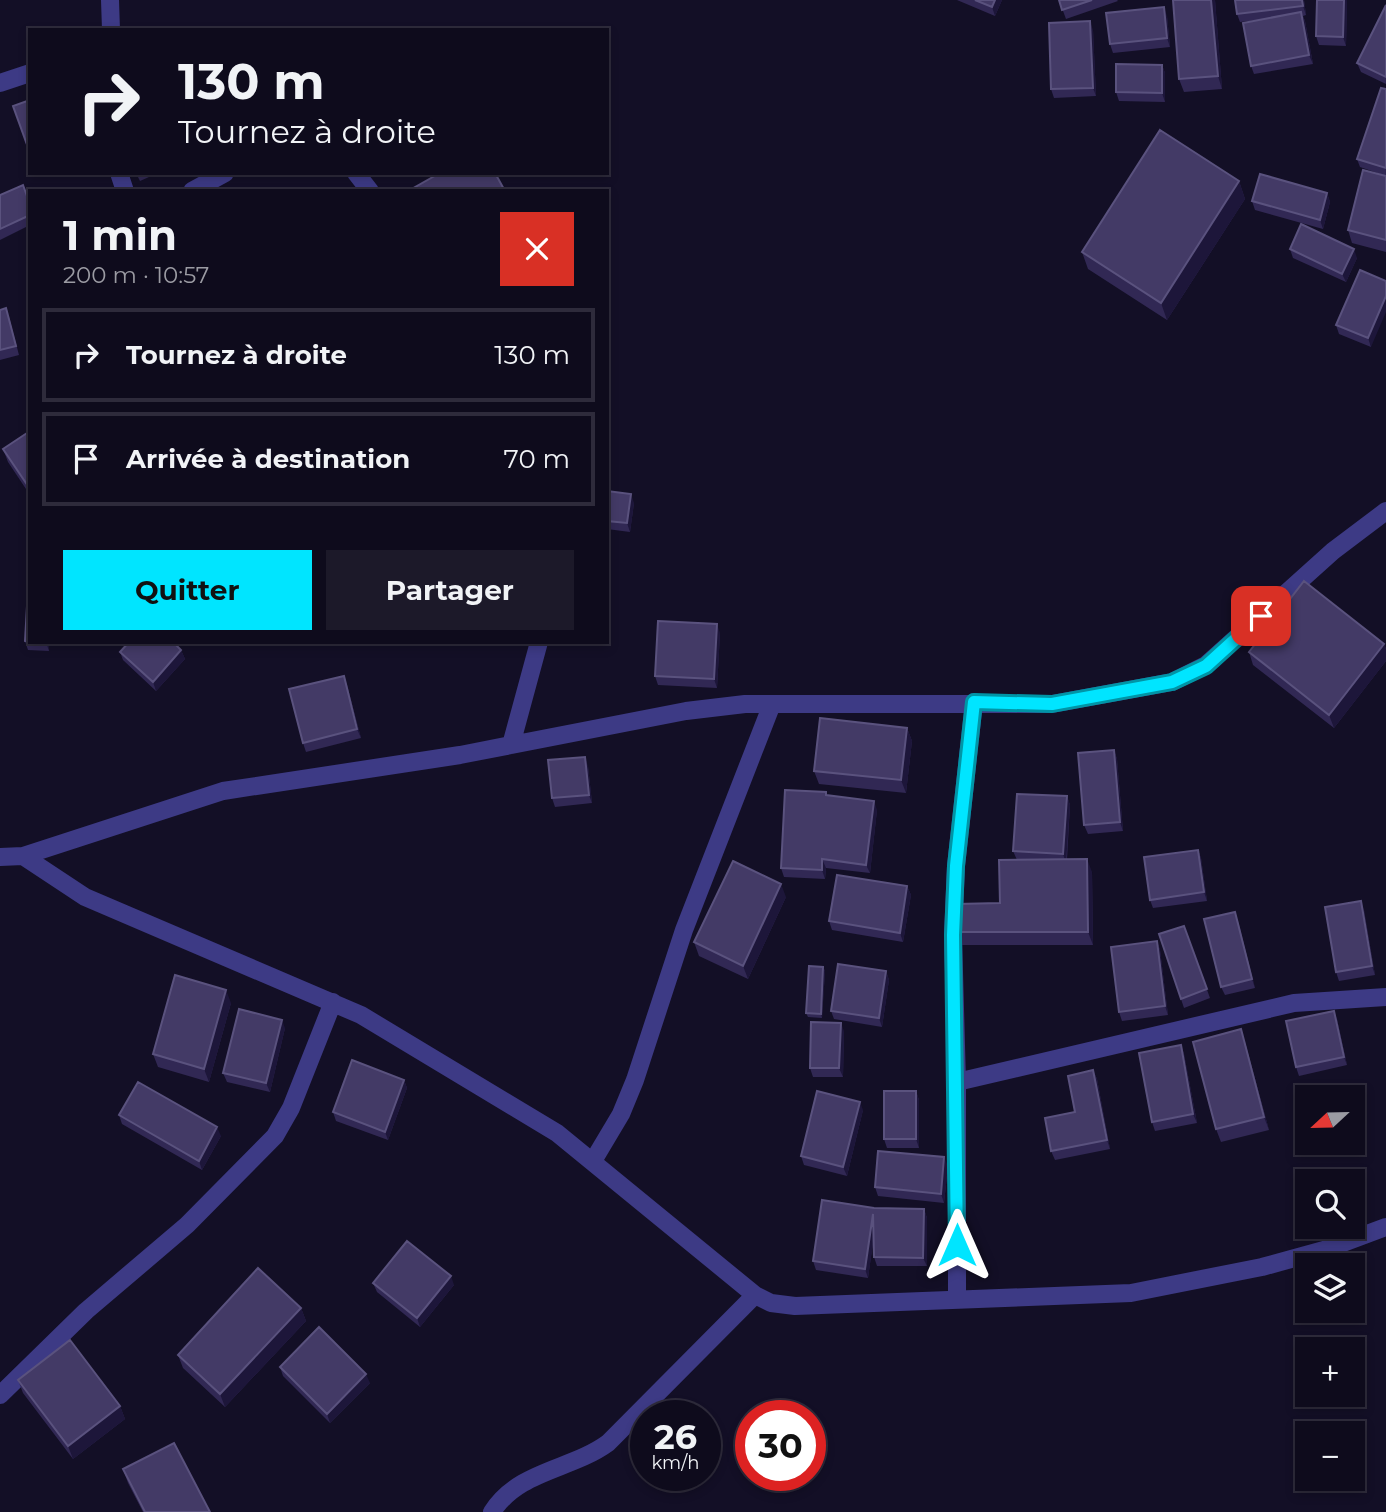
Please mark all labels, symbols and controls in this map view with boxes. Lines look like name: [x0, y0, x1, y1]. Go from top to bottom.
text: 130 m: [178, 52, 325, 111]
icon: right: [63, 56, 154, 147]
text: Tournez à droite: [178, 112, 436, 151]
text: 1 min: [63, 209, 177, 261]
button: close: [500, 212, 574, 286]
text: 200 m · 10:57: [63, 261, 209, 289]
icon: right: [67, 336, 105, 374]
text: Tournez à droite: [126, 339, 347, 371]
text: 130 m: [494, 339, 570, 371]
icon: arrive: [67, 440, 105, 478]
text: Arrivée à destination: [126, 443, 410, 475]
text: 70 m: [504, 443, 570, 475]
button: Quitter: [63, 550, 312, 630]
button: Partager: [326, 550, 574, 630]
pin: [1231, 586, 1291, 646]
icon: arrive: [1242, 597, 1280, 635]
north arrow: [1295, 1085, 1365, 1155]
map controls: [1295, 1085, 1365, 1491]
button: search: [1295, 1169, 1365, 1239]
position arrow: [920, 1208, 994, 1282]
button: layers: [1295, 1253, 1365, 1323]
button: +: [1295, 1337, 1365, 1407]
speed limit sign: 30: [735, 1400, 826, 1491]
text: 26: [654, 1415, 697, 1458]
button: −: [1295, 1421, 1365, 1491]
text: km/h: [651, 1452, 700, 1474]

